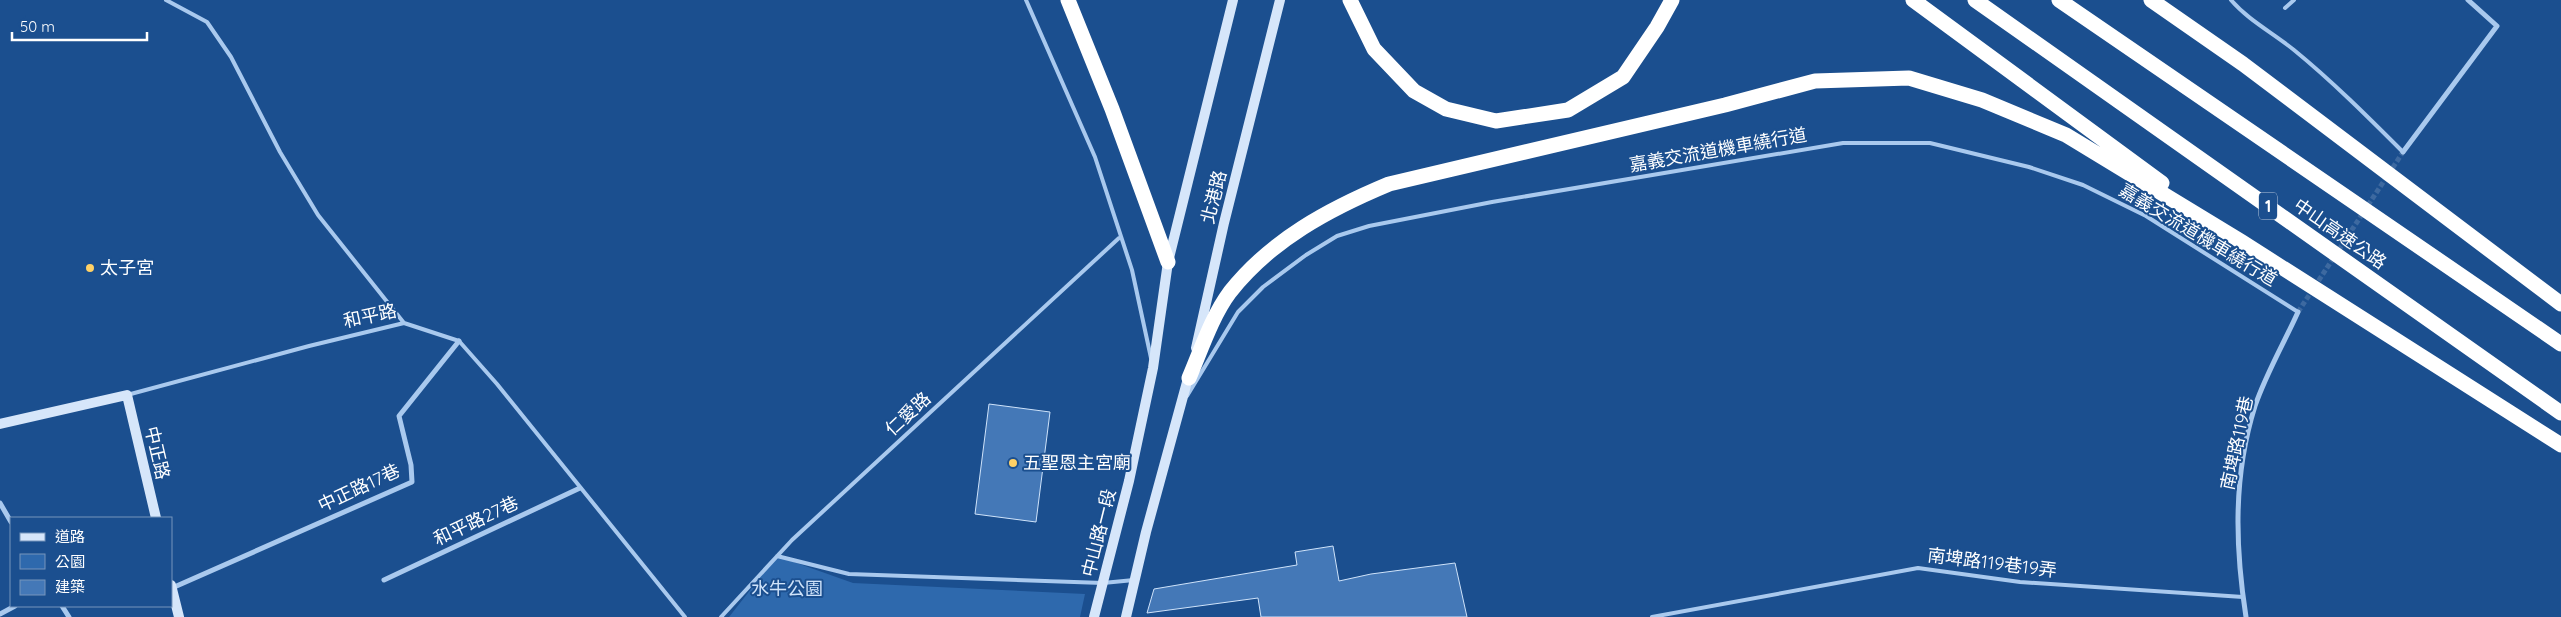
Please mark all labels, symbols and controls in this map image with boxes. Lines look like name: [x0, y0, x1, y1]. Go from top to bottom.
scale bar: [12, 10, 148, 42]
text: 50 m: [20, 17, 55, 36]
street label: 嘉義交流道機車繞行道: [1627, 123, 1809, 176]
street label: 北港路: [1196, 168, 1231, 226]
street label: 嘉義交流道機車繞行道: [2115, 178, 2281, 291]
road number: 1: [2259, 192, 2277, 220]
street label: 中山高速公路: [2289, 193, 2391, 274]
place label: 太子宮: [100, 256, 154, 279]
marker: 太子宮: [84, 262, 96, 274]
street label: 和平路: [341, 299, 399, 332]
street label: 仁愛路: [880, 387, 935, 440]
street label: 南埤路119巷: [2215, 394, 2258, 492]
street label: 中正路: [140, 424, 175, 482]
place label: 五聖恩主宮廟: [1023, 451, 1131, 474]
marker: 五聖恩主宮廟: [1007, 457, 1019, 469]
street label: 中正路17巷: [314, 459, 403, 517]
street label: 中山路一段: [1076, 486, 1121, 579]
street label: 和平路27巷: [430, 491, 522, 550]
legend: [10, 517, 172, 607]
text: 道路: [55, 527, 85, 546]
street label: 南埤路119巷19弄: [1926, 543, 2058, 582]
text: 公園: [55, 552, 85, 571]
text: 建築: [55, 577, 85, 596]
park label: 水牛公園: [751, 577, 823, 600]

